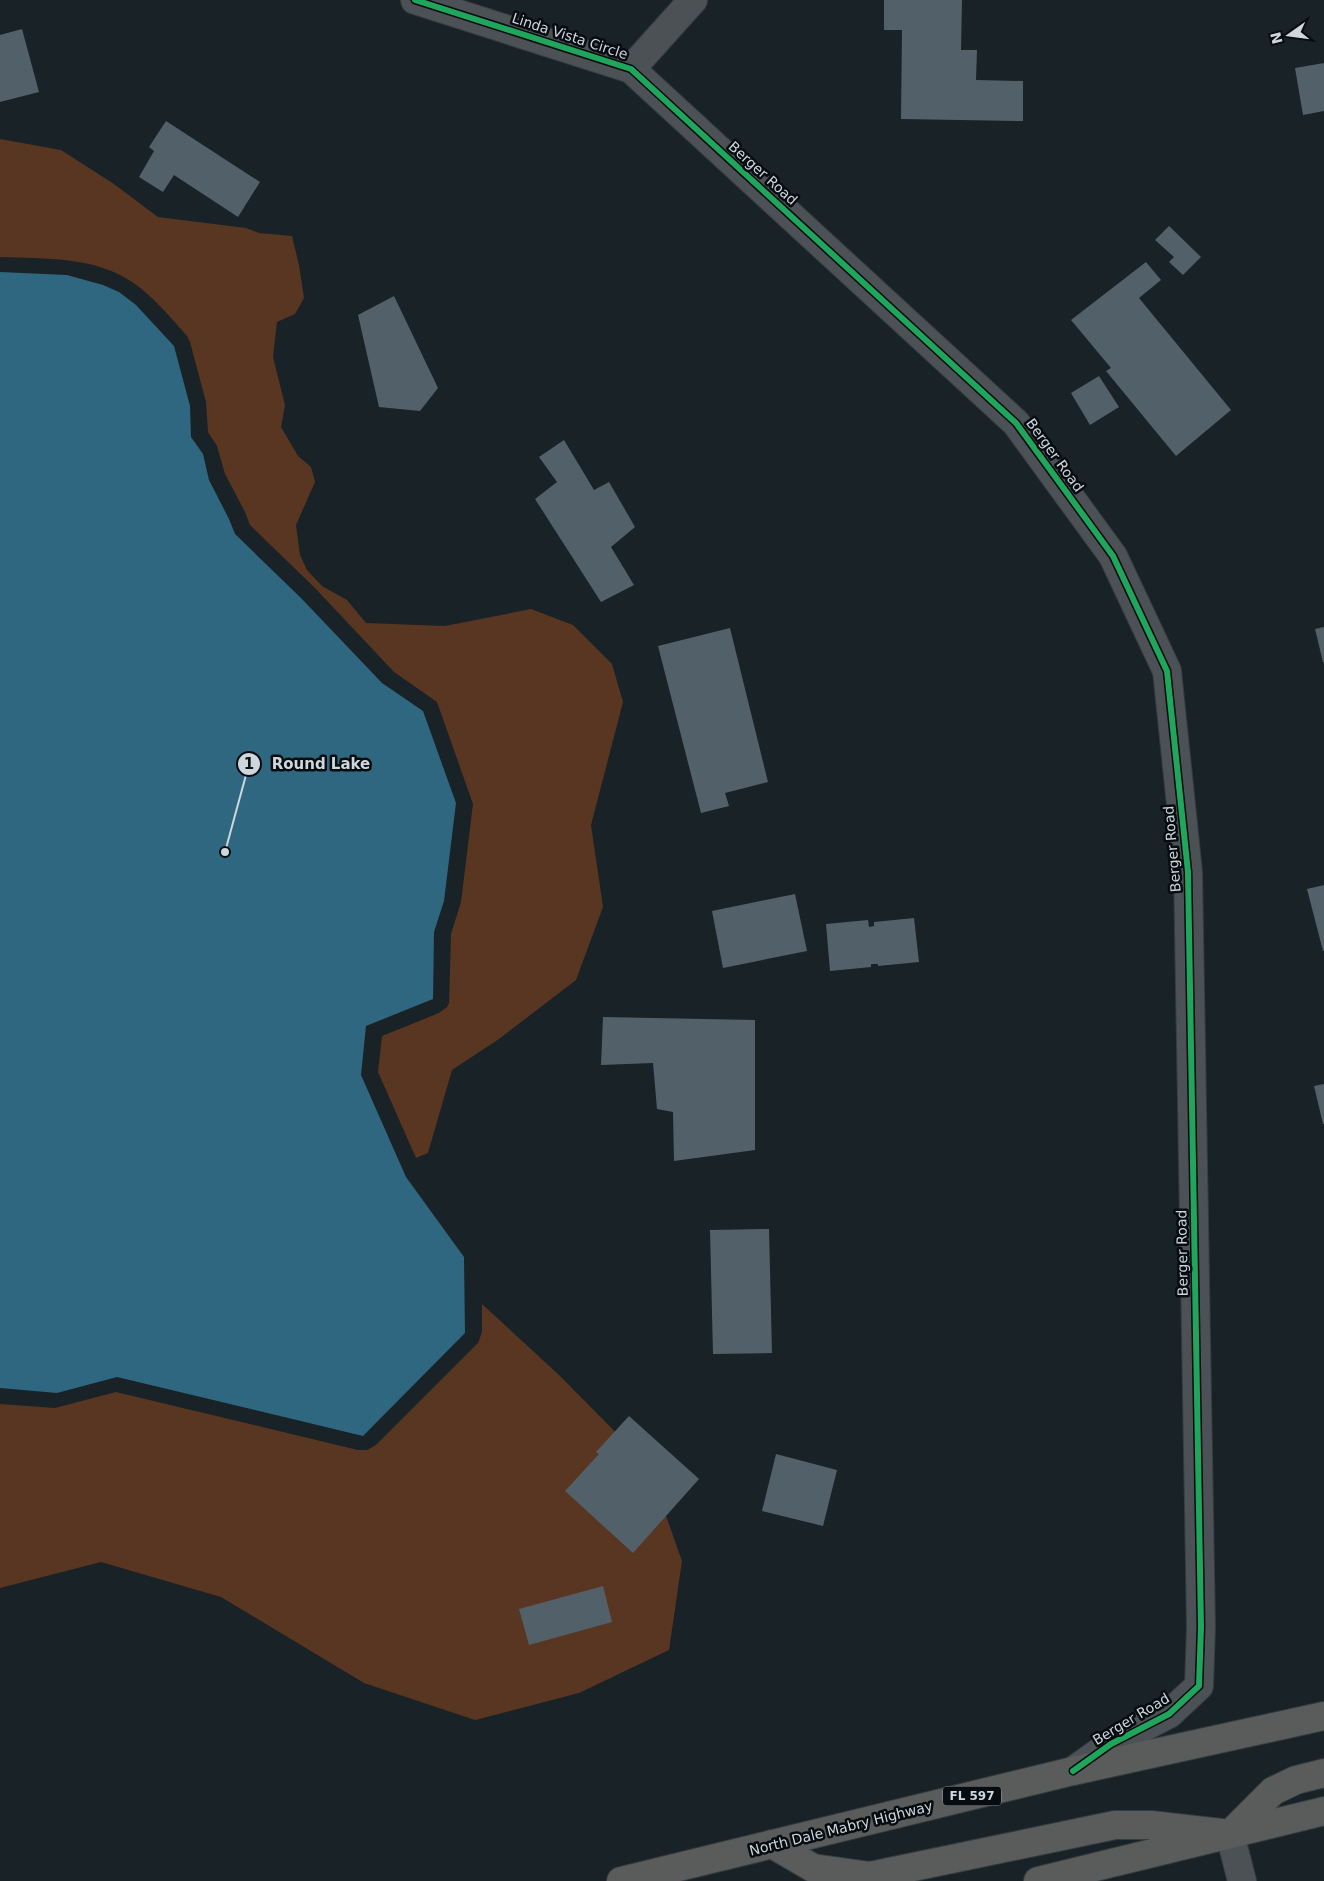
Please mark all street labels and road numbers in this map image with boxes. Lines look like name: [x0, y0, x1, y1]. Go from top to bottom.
street label: Linda Vista Circle: [510, 10, 630, 62]
street label: Berger Road: [725, 138, 801, 208]
street label: Berger Road: [1023, 415, 1087, 495]
street label: Berger Road: [1160, 805, 1184, 893]
street label: Berger Road: [1173, 1210, 1191, 1296]
street label: Berger Road: [1090, 1690, 1172, 1748]
road number: FL 597: [943, 1786, 1001, 1805]
street label: North Dale Mabry Highway: [748, 1797, 934, 1859]

